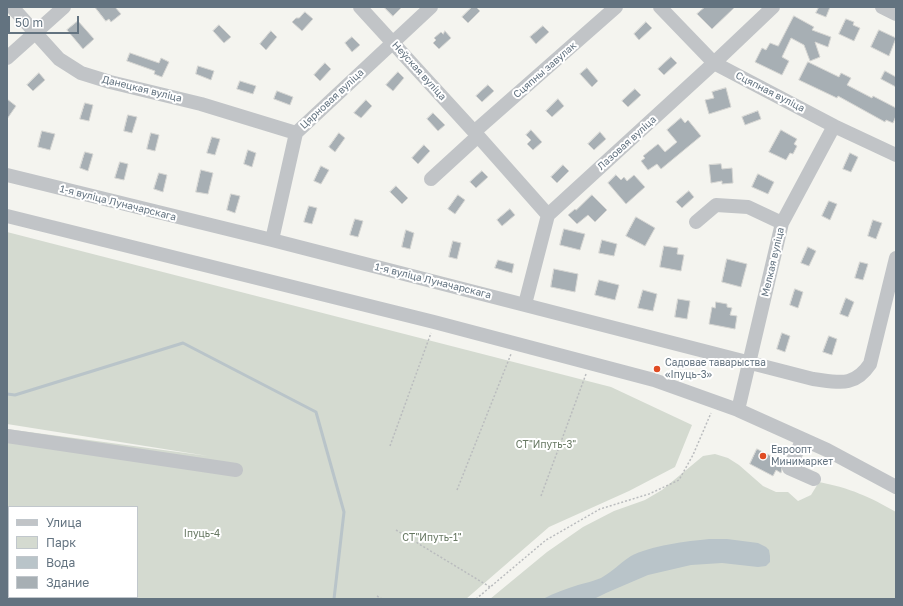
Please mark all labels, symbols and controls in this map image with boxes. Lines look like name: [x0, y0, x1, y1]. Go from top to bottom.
scale bar: [10, 8, 81, 34]
text: 50 m: [15, 15, 43, 30]
street label: Неўская вуліца: [389, 39, 449, 103]
street label: Сцяпны завулак: [511, 39, 579, 101]
street label: Цярновая вуліца: [298, 66, 366, 132]
street label: Сцяпная вуліца: [733, 69, 807, 115]
street label: Данецкая вуліца: [101, 73, 183, 105]
street label: Лазовая вуліца: [595, 113, 659, 173]
street label: 1-я вуліца Луначарскага: [59, 183, 177, 223]
street label: Мелкая вуліца: [759, 226, 787, 298]
street label: 1-я вуліца Луначарскага: [374, 261, 492, 301]
place label: Садовае таварыства «Іпуць-3»: [665, 357, 766, 380]
marker: Садовае таварыства «Іпуць-3»: [652, 364, 662, 374]
park label: СТ"Ипуть-3": [516, 439, 576, 451]
place label: Евроопт Минимаркет: [771, 444, 833, 468]
marker: Евроопт Минимаркет: [758, 451, 768, 461]
legend: [8, 506, 138, 598]
text: Улица: [46, 515, 82, 530]
park label: Іпуць-4: [184, 528, 220, 540]
park label: СТ"Ипуть-1": [402, 532, 462, 544]
text: Парк: [46, 535, 76, 550]
text: Вода: [46, 555, 75, 570]
text: Здание: [46, 575, 89, 590]

